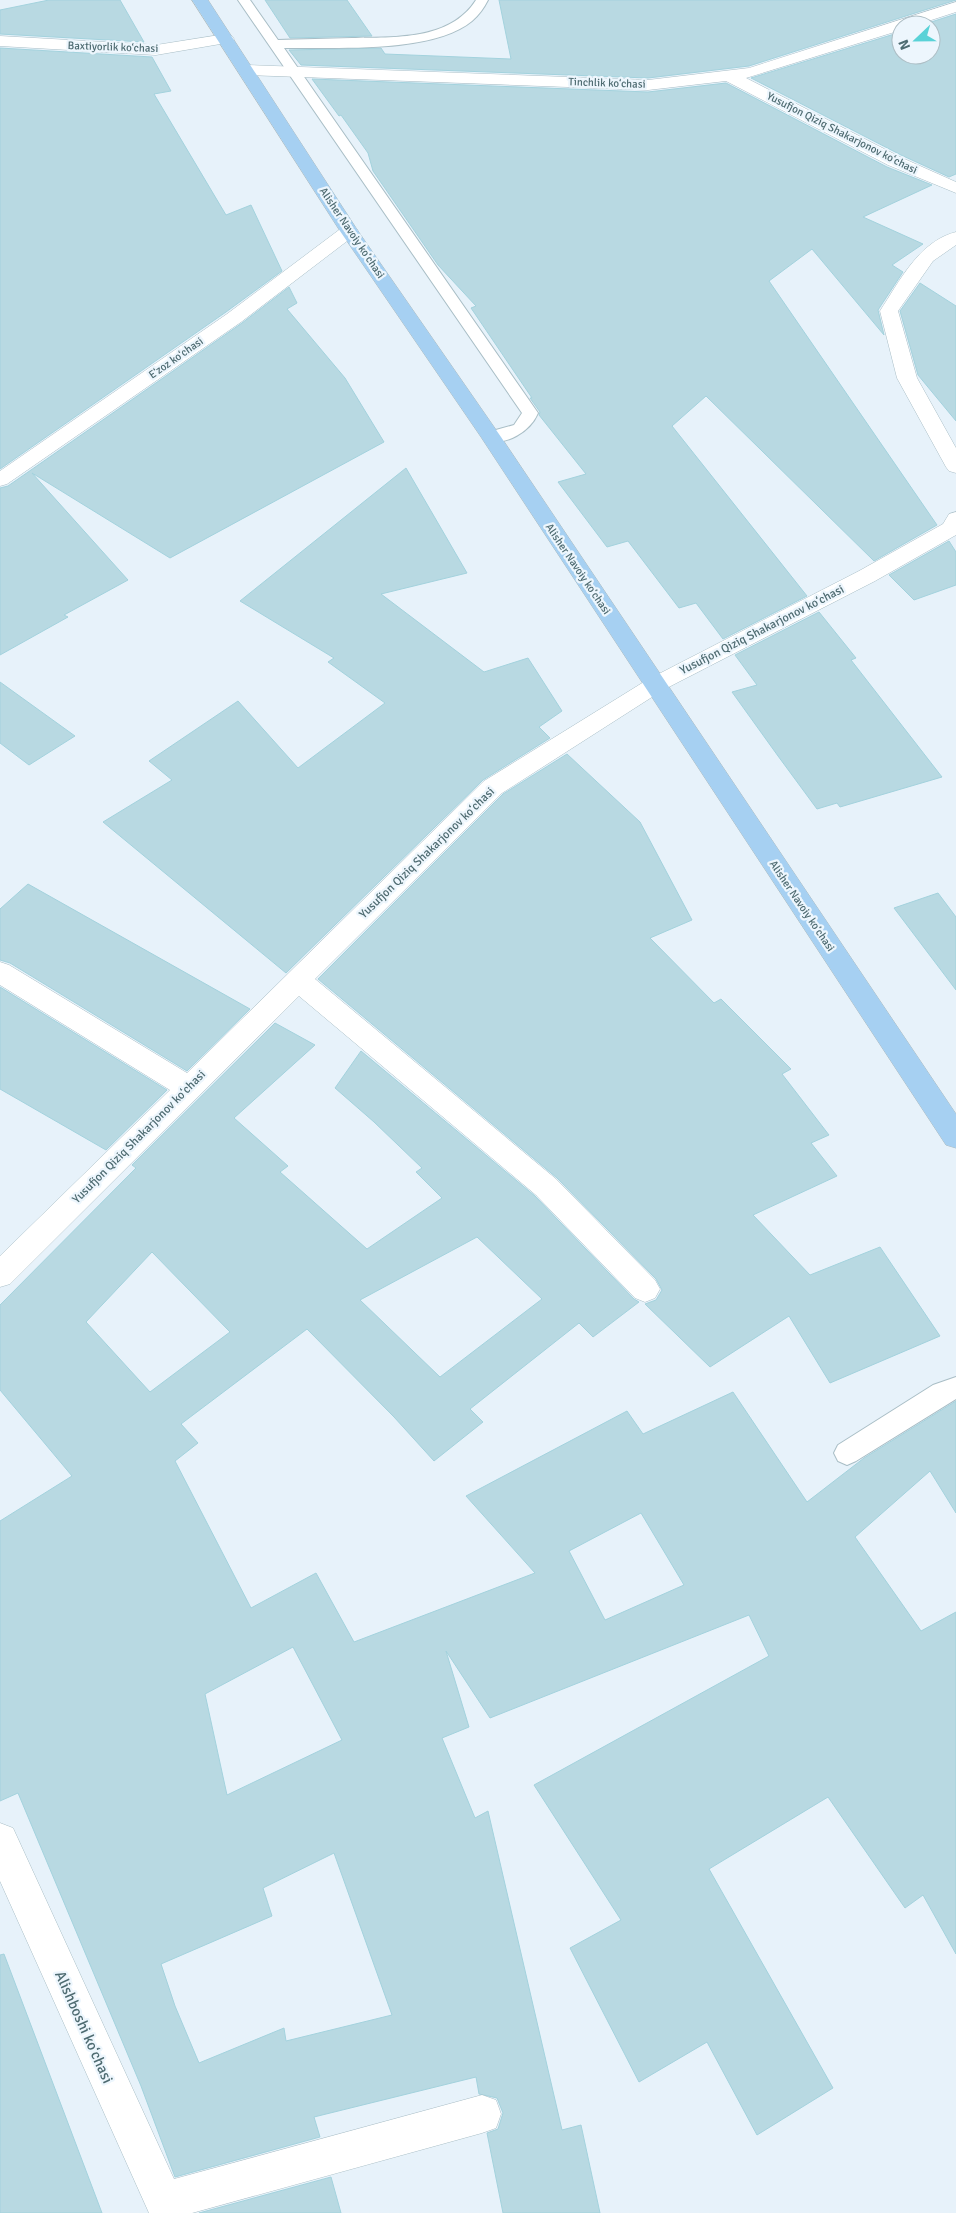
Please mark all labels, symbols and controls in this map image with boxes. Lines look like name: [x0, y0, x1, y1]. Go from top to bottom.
north arrow: [891, 15, 941, 65]
text: N: [895, 37, 914, 52]
street label: Baxtiyorlik koʻchasi: [67, 39, 159, 55]
street label: Tinchlik koʻchasi: [568, 75, 646, 91]
street label: Yusufjon Qiziq Shakarjonov koʻchasi: [765, 89, 919, 177]
street label: Alisher Navoiy koʻchasi: [317, 185, 387, 281]
street label: Eʻzoz koʻchasi: [146, 334, 206, 382]
street label: Alisher Navoiy koʻchasi: [543, 521, 613, 617]
street label: Yusufjon Qiziq Shakarjonov koʻchasi: [677, 582, 847, 678]
street label: Yusufjon Qiziq Shakarjonov koʻchasi: [356, 784, 498, 922]
street label: Alisher Navoiy koʻchasi: [767, 858, 837, 954]
street label: Yusufjon Qiziq Shakarjonov koʻchasi: [69, 1067, 209, 1207]
street label: Alishboshi koʻchasi: [51, 1968, 117, 2086]

